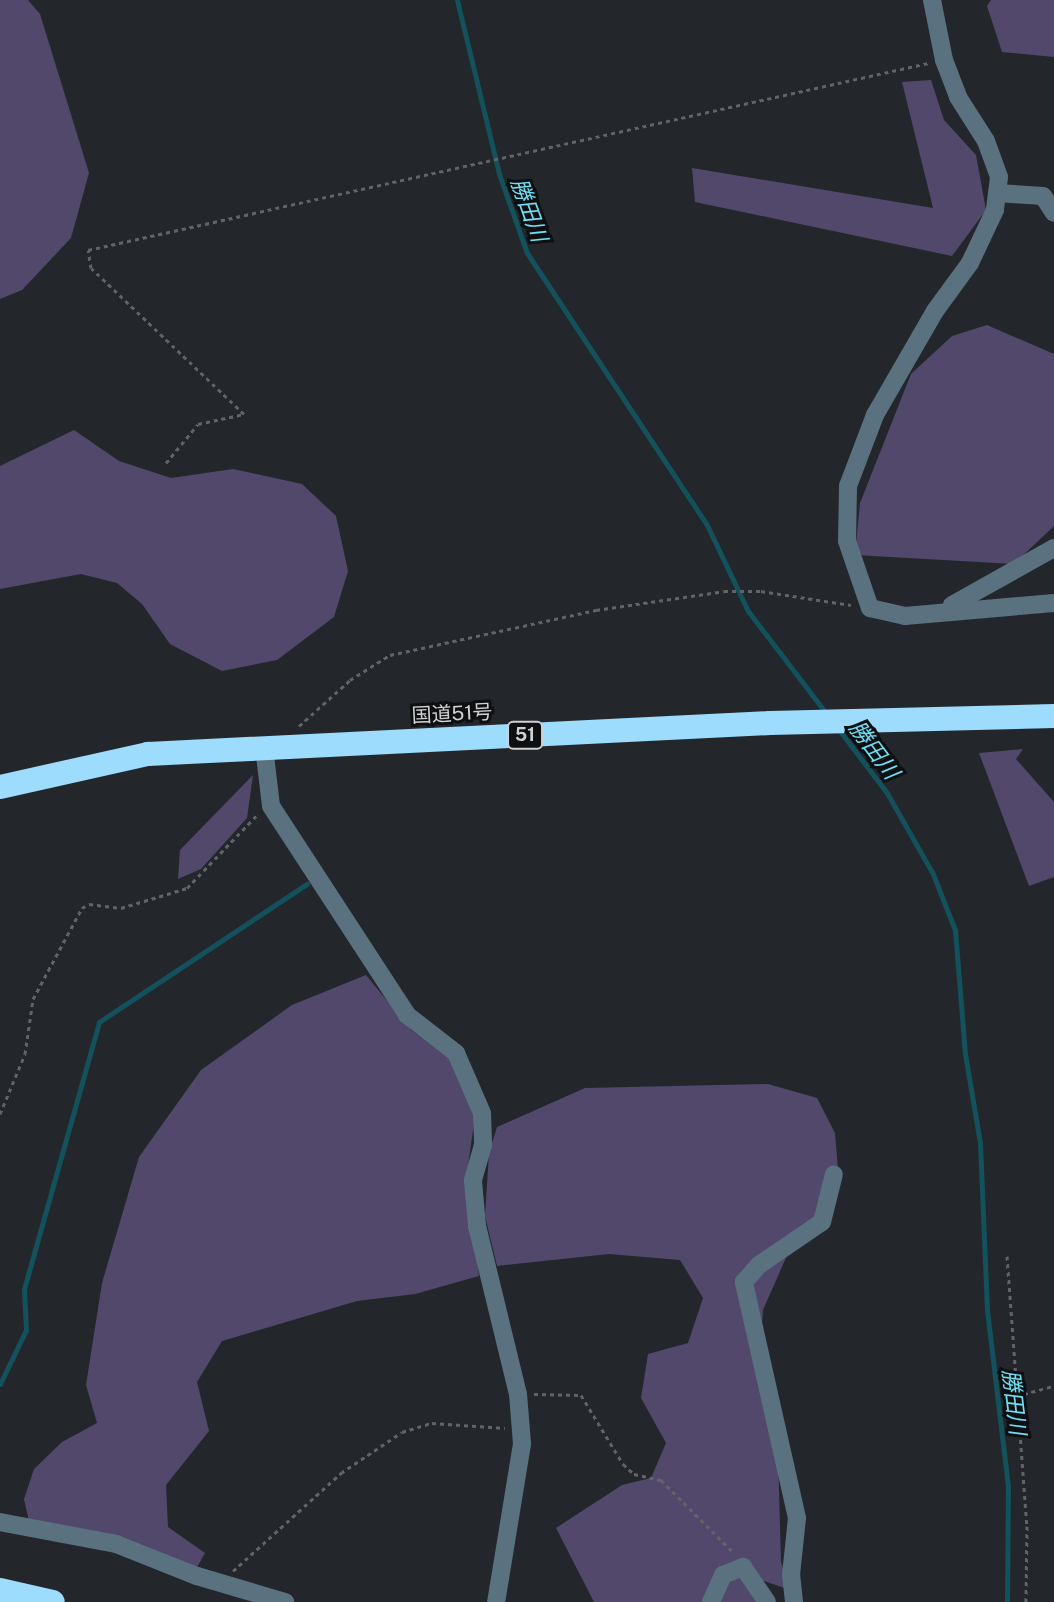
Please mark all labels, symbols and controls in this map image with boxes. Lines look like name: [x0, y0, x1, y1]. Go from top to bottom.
water label: 勝田川: [505, 174, 553, 246]
street label: 国道51号: [411, 700, 493, 728]
water label: 勝田川: [844, 716, 904, 784]
road number: 51: [507, 721, 543, 749]
water label: 勝田川: [997, 1368, 1031, 1436]

